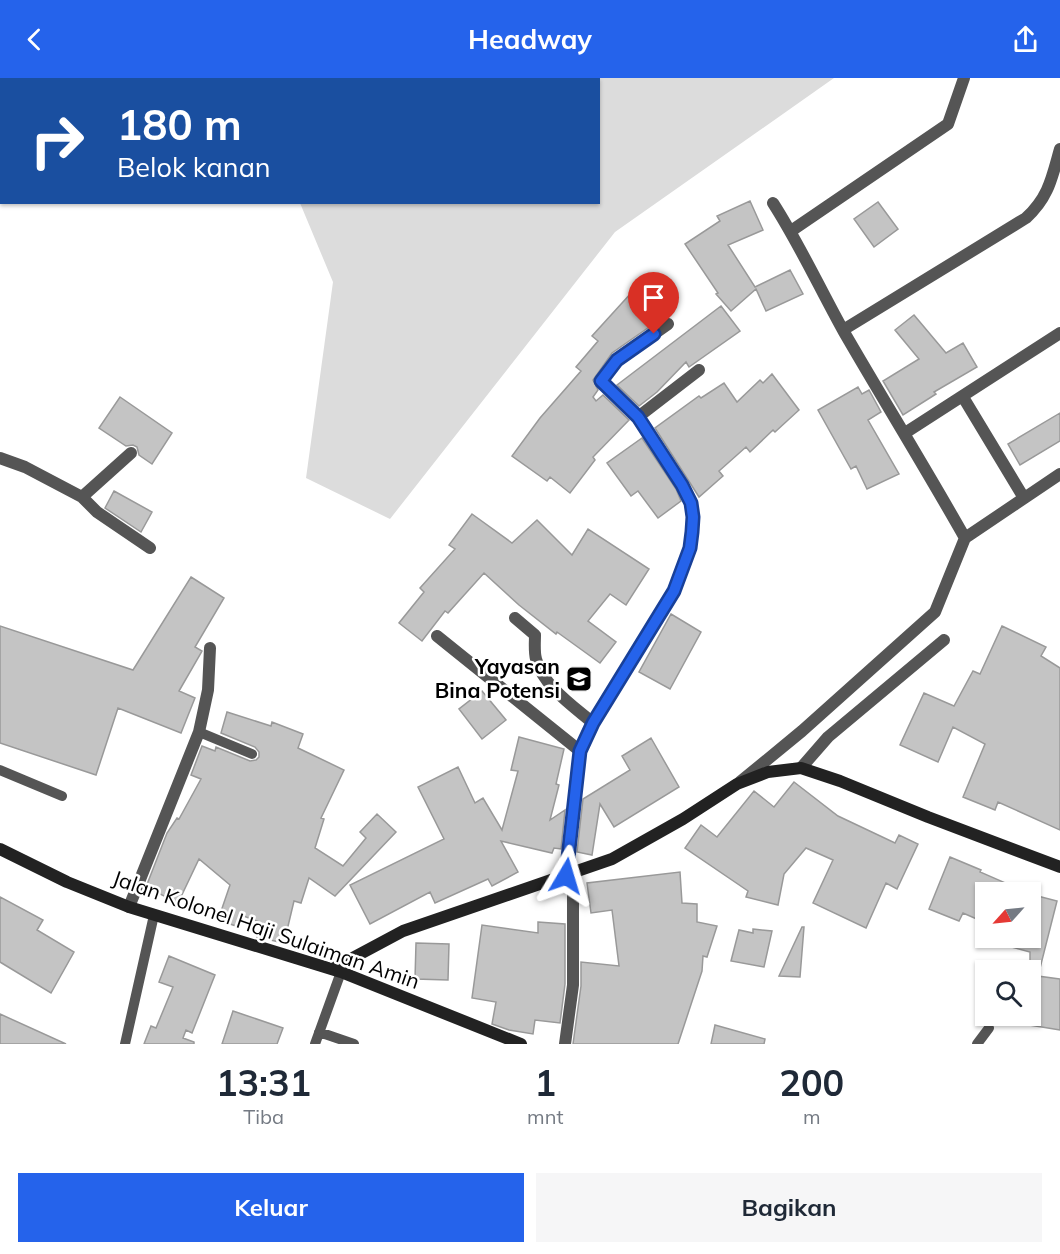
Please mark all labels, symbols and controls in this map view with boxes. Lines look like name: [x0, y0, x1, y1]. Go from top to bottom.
text: Headway: [468, 22, 592, 56]
icon: back: [18, 23, 51, 56]
icon: share: [1009, 23, 1042, 56]
text: 180 m: [117, 98, 242, 151]
icon: right: [18, 102, 96, 180]
text: Belok kanan: [117, 150, 271, 184]
pin: [628, 272, 679, 334]
icon: arrive: [637, 281, 670, 314]
place label: Yayasan Bina Potensi: [435, 653, 560, 703]
school or university icon: Yayasan Bina Potensi: [564, 664, 594, 694]
position arrow: [534, 844, 598, 908]
street label: Jalan Kolonel Haji Sulaiman Amin: [109, 864, 423, 994]
north arrow: [975, 882, 1041, 948]
map controls: [975, 882, 1041, 1026]
button: search: [975, 960, 1041, 1026]
text: 13:31: [216, 1060, 311, 1105]
text: 1: [534, 1060, 556, 1105]
text: 200: [779, 1060, 844, 1105]
text: Tiba: [243, 1104, 284, 1129]
text: mnt: [527, 1104, 563, 1129]
text: m: [803, 1104, 820, 1129]
button: Keluar: [18, 1173, 524, 1242]
button: Bagikan: [536, 1173, 1042, 1242]

